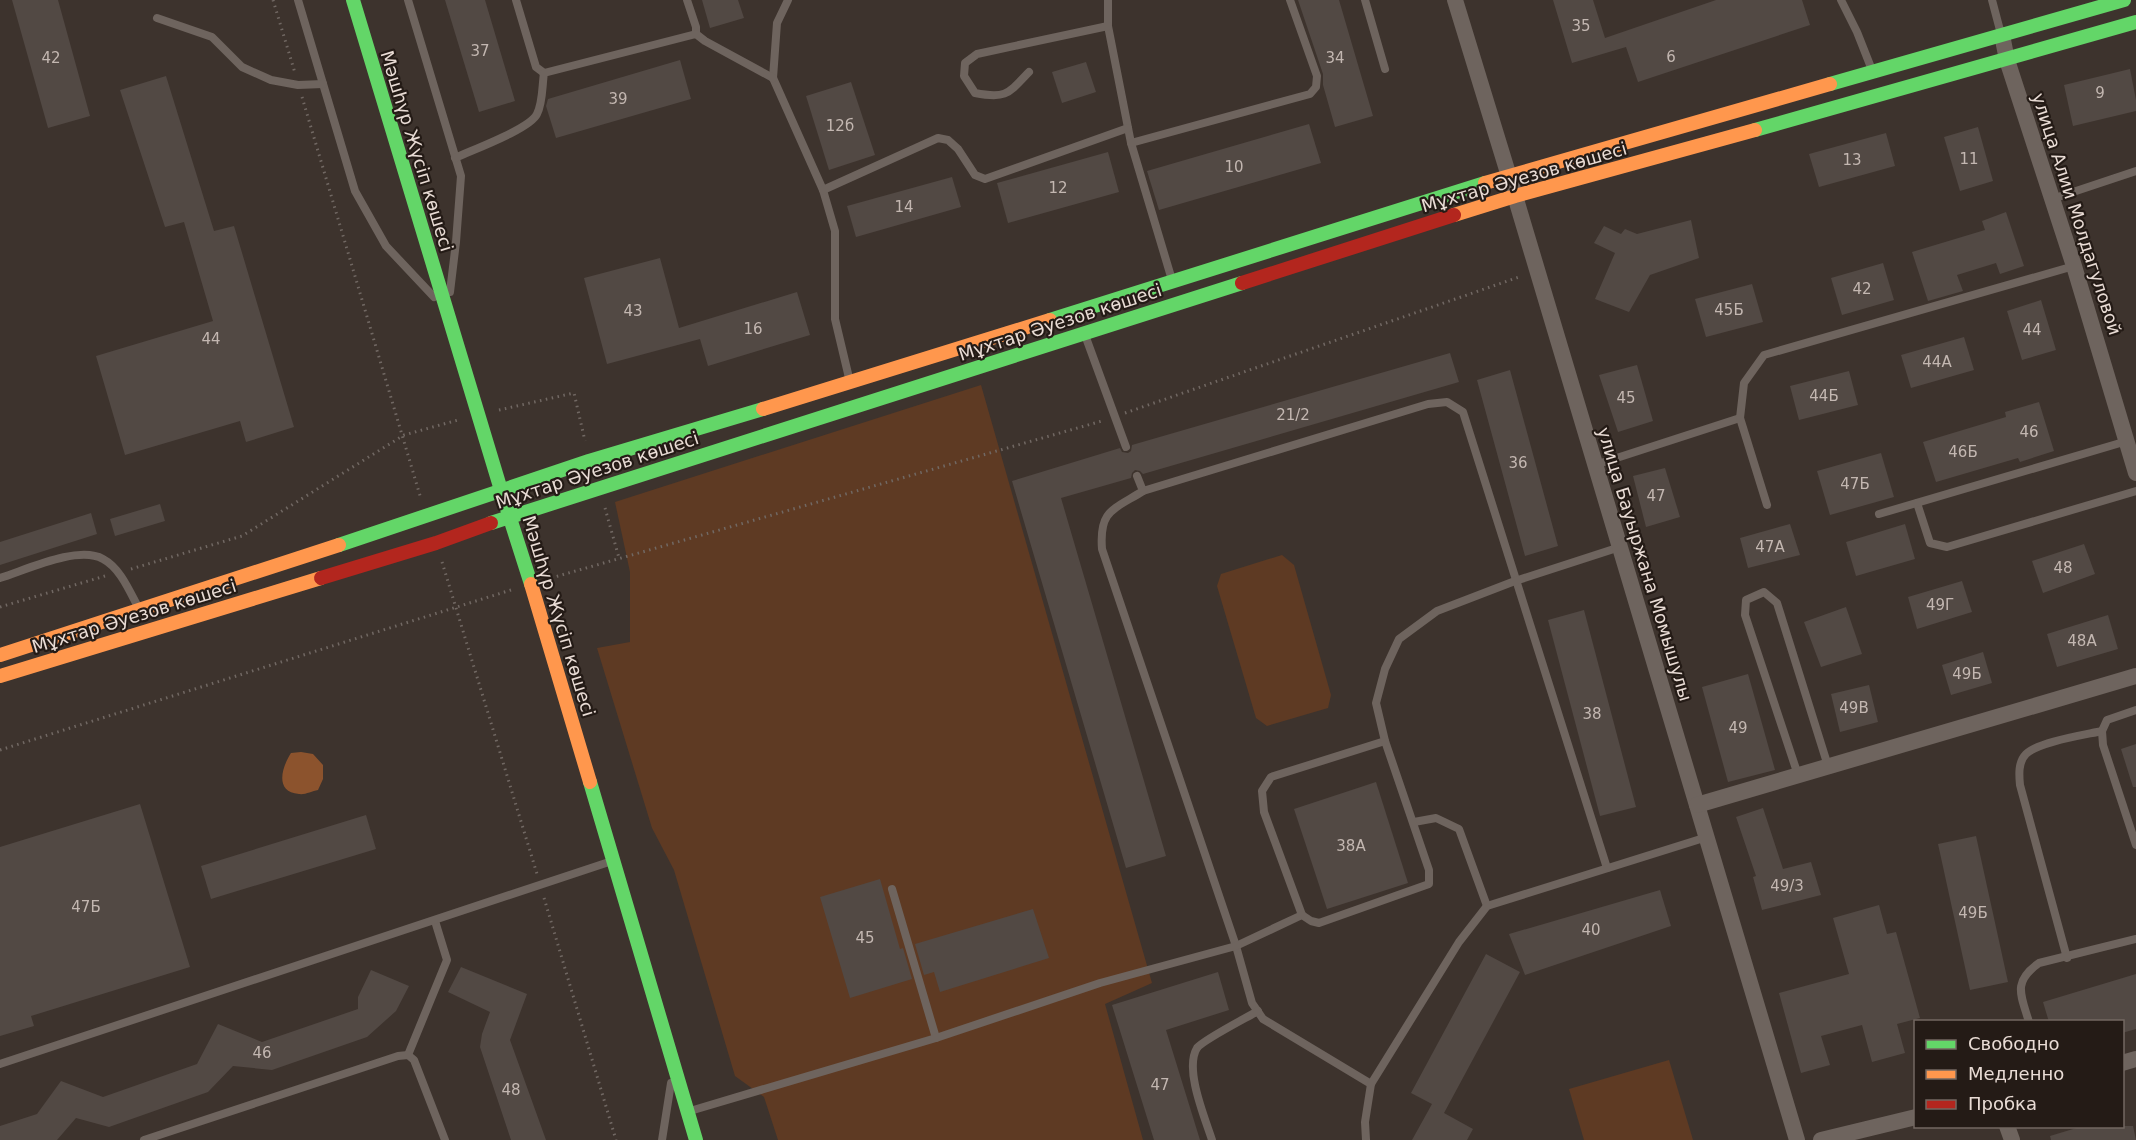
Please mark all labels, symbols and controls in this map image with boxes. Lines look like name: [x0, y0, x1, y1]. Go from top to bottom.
house number: 35: [1571, 17, 1591, 35]
house number: 37: [470, 42, 490, 60]
street label: Мәшһүр Жүсіп көшесі: [376, 48, 458, 254]
house number: 6: [1666, 48, 1676, 66]
house number: 42: [41, 49, 61, 67]
house number: 34: [1325, 49, 1345, 67]
house number: 9: [2095, 84, 2105, 102]
house number: 39: [608, 90, 628, 108]
street label: улица Алии Молдагуловой: [2028, 90, 2126, 338]
house number: 12б: [826, 117, 854, 135]
street label: Мұхтар Әуезов көшесі: [1419, 138, 1629, 216]
house number: 11: [1959, 150, 1979, 168]
house number: 13: [1842, 151, 1862, 169]
house number: 10: [1224, 158, 1244, 176]
house number: 12: [1048, 179, 1068, 197]
house number: 14: [894, 198, 914, 216]
street label: Мұхтар Әуезов көшесі: [956, 279, 1164, 365]
house number: 42: [1852, 280, 1872, 298]
house number: 45Б: [1714, 301, 1744, 319]
house number: 43: [623, 302, 643, 320]
house number: 16: [743, 320, 763, 338]
house number: 44: [2022, 321, 2042, 339]
house number: 44: [201, 330, 221, 348]
house number: 44А: [1922, 353, 1952, 371]
house number: 44Б: [1809, 387, 1839, 405]
house number: 45: [1616, 389, 1636, 407]
house number: 21/2: [1276, 406, 1310, 424]
house number: 46: [2019, 423, 2039, 441]
street label: улица Бауыржана Момышулы: [1593, 424, 1697, 704]
street label: Мұхтар Әуезов көшесі: [493, 427, 701, 513]
house number: 46Б: [1948, 443, 1978, 461]
house number: 36: [1508, 454, 1528, 472]
house number: 47Б: [1840, 475, 1870, 493]
house number: 47: [1646, 487, 1666, 505]
street label: Мәшһүр Жүсіп көшесі: [518, 513, 600, 719]
house number: 47А: [1755, 538, 1785, 556]
house number: 48: [2053, 559, 2073, 577]
street label: Мұхтар Әуезов көшесі: [29, 575, 239, 657]
house number: 49Г: [1926, 596, 1954, 614]
house number: 48А: [2067, 632, 2097, 650]
house number: 49Б: [1952, 665, 1982, 683]
house number: 49В: [1839, 699, 1869, 717]
house number: 38: [1582, 705, 1602, 723]
house number: 49: [1728, 719, 1748, 737]
house number: 38А: [1336, 837, 1366, 855]
house number: 49/3: [1770, 877, 1804, 895]
house number: 47Б: [71, 898, 101, 916]
house number: 49Б: [1958, 904, 1988, 922]
house number: 40: [1581, 921, 1601, 939]
house number: 45: [855, 929, 875, 947]
legend: [1914, 1020, 2124, 1128]
text: Свободно: [1968, 1033, 2060, 1054]
house number: 46: [252, 1044, 272, 1062]
text: Медленно: [1968, 1063, 2064, 1084]
house number: 47: [1150, 1076, 1170, 1094]
house number: 48: [501, 1081, 521, 1099]
text: Пробка: [1968, 1093, 2037, 1114]

